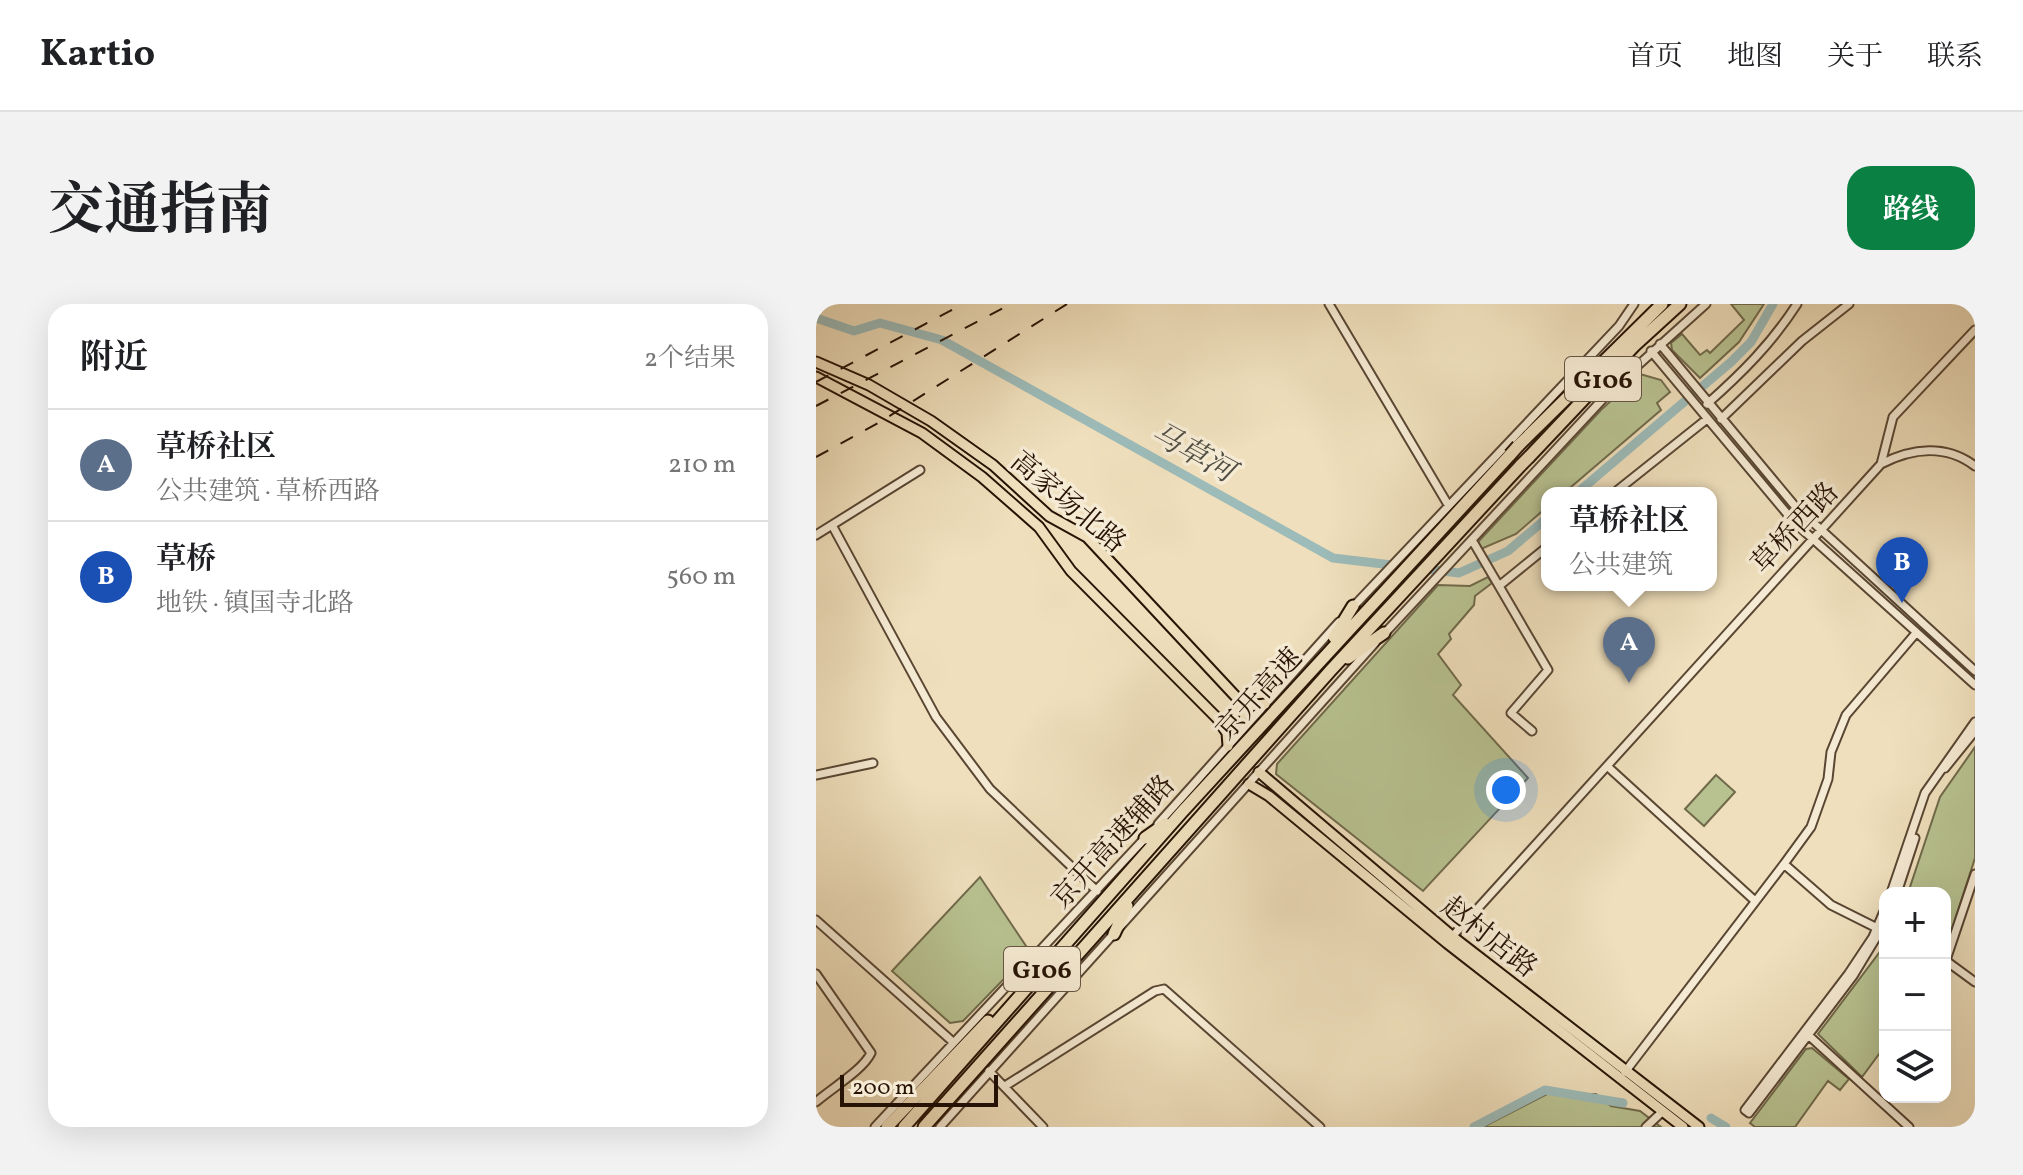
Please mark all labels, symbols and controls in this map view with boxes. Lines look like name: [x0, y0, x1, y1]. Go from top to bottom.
text: Kartio: [40, 29, 155, 82]
text: 首页: [1627, 38, 1683, 77]
text: 地图: [1727, 38, 1783, 77]
text: 关于: [1827, 38, 1883, 77]
text: 联系: [1927, 38, 1983, 77]
button: 路线: [1847, 166, 1975, 250]
text: 交通指南: [48, 175, 272, 253]
text: 附近: [80, 336, 148, 383]
text: 2个结果: [644, 341, 736, 377]
road number: G106: [1565, 357, 1641, 401]
water label: 马草河: [1142, 414, 1246, 496]
text: 草桥社区: [156, 427, 276, 469]
street label: 高家场北路: [1001, 443, 1134, 563]
text: A: [97, 447, 115, 483]
text: 210 m: [668, 447, 736, 483]
text: 公共建筑 · 草桥西路: [156, 474, 380, 510]
street label: 草桥西路: [1743, 474, 1848, 583]
popup: [1541, 487, 1717, 591]
text: 草桥社区: [1569, 501, 1689, 543]
pin: B: [1876, 537, 1928, 603]
text: 草桥: [156, 539, 216, 581]
text: 公共建筑: [1569, 548, 1673, 584]
text: B: [97, 559, 115, 595]
text: 560 m: [667, 559, 736, 595]
text: 地铁 · 镇国寺北路: [156, 586, 354, 622]
pin: A: [1603, 617, 1655, 683]
street label: 京开高速: [1208, 640, 1312, 749]
street label: 京开高速辅路: [1043, 767, 1185, 918]
your location: [1486, 770, 1526, 810]
map controls: [1879, 887, 1951, 1103]
button: +: [1879, 887, 1951, 959]
street label: 赵村店路: [1432, 888, 1545, 988]
road number: G106: [1004, 947, 1080, 991]
button: −: [1879, 959, 1951, 1031]
button: layers: [1879, 1031, 1951, 1103]
scale bar: [840, 1071, 998, 1107]
text: 200 m: [852, 1073, 914, 1104]

